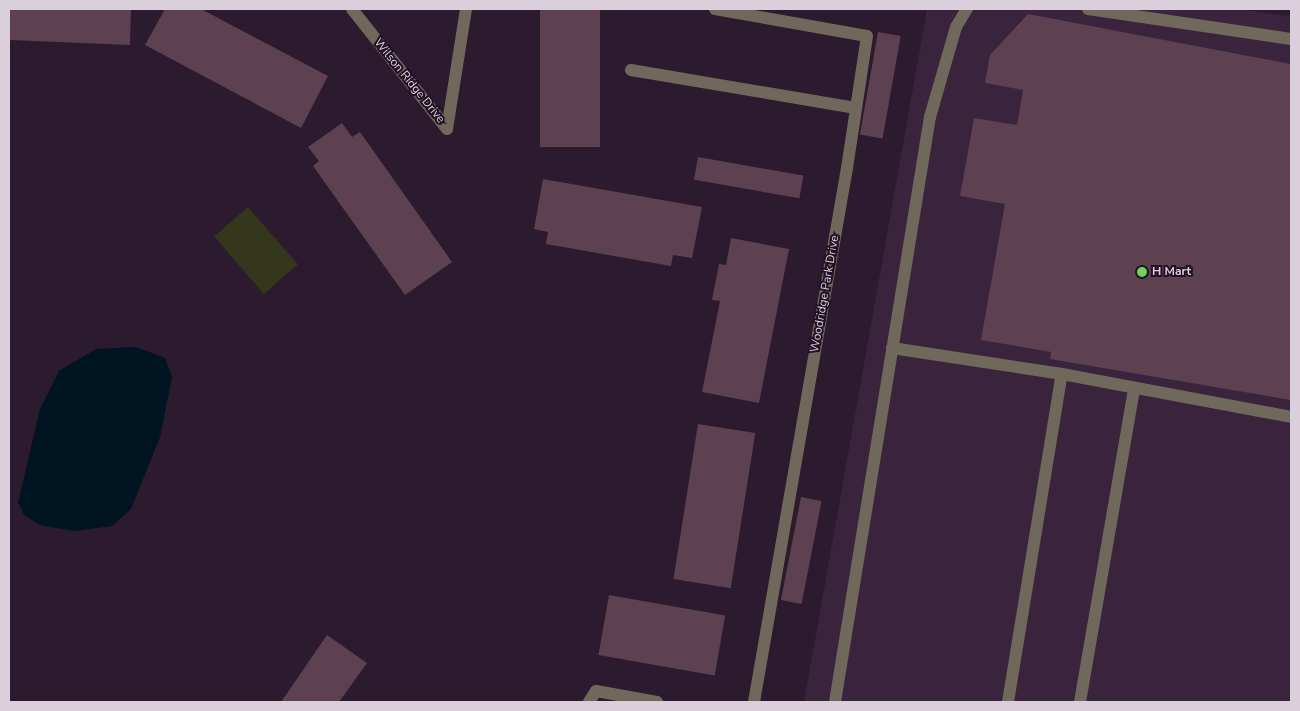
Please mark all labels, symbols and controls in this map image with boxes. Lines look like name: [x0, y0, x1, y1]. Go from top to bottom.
street label: Wilson Ridge Drive: [370, 36, 448, 126]
street label: Woodridge Park Drive: [808, 234, 842, 354]
place label: H Mart: [1152, 265, 1191, 279]
marker: H Mart: [1136, 266, 1148, 278]

